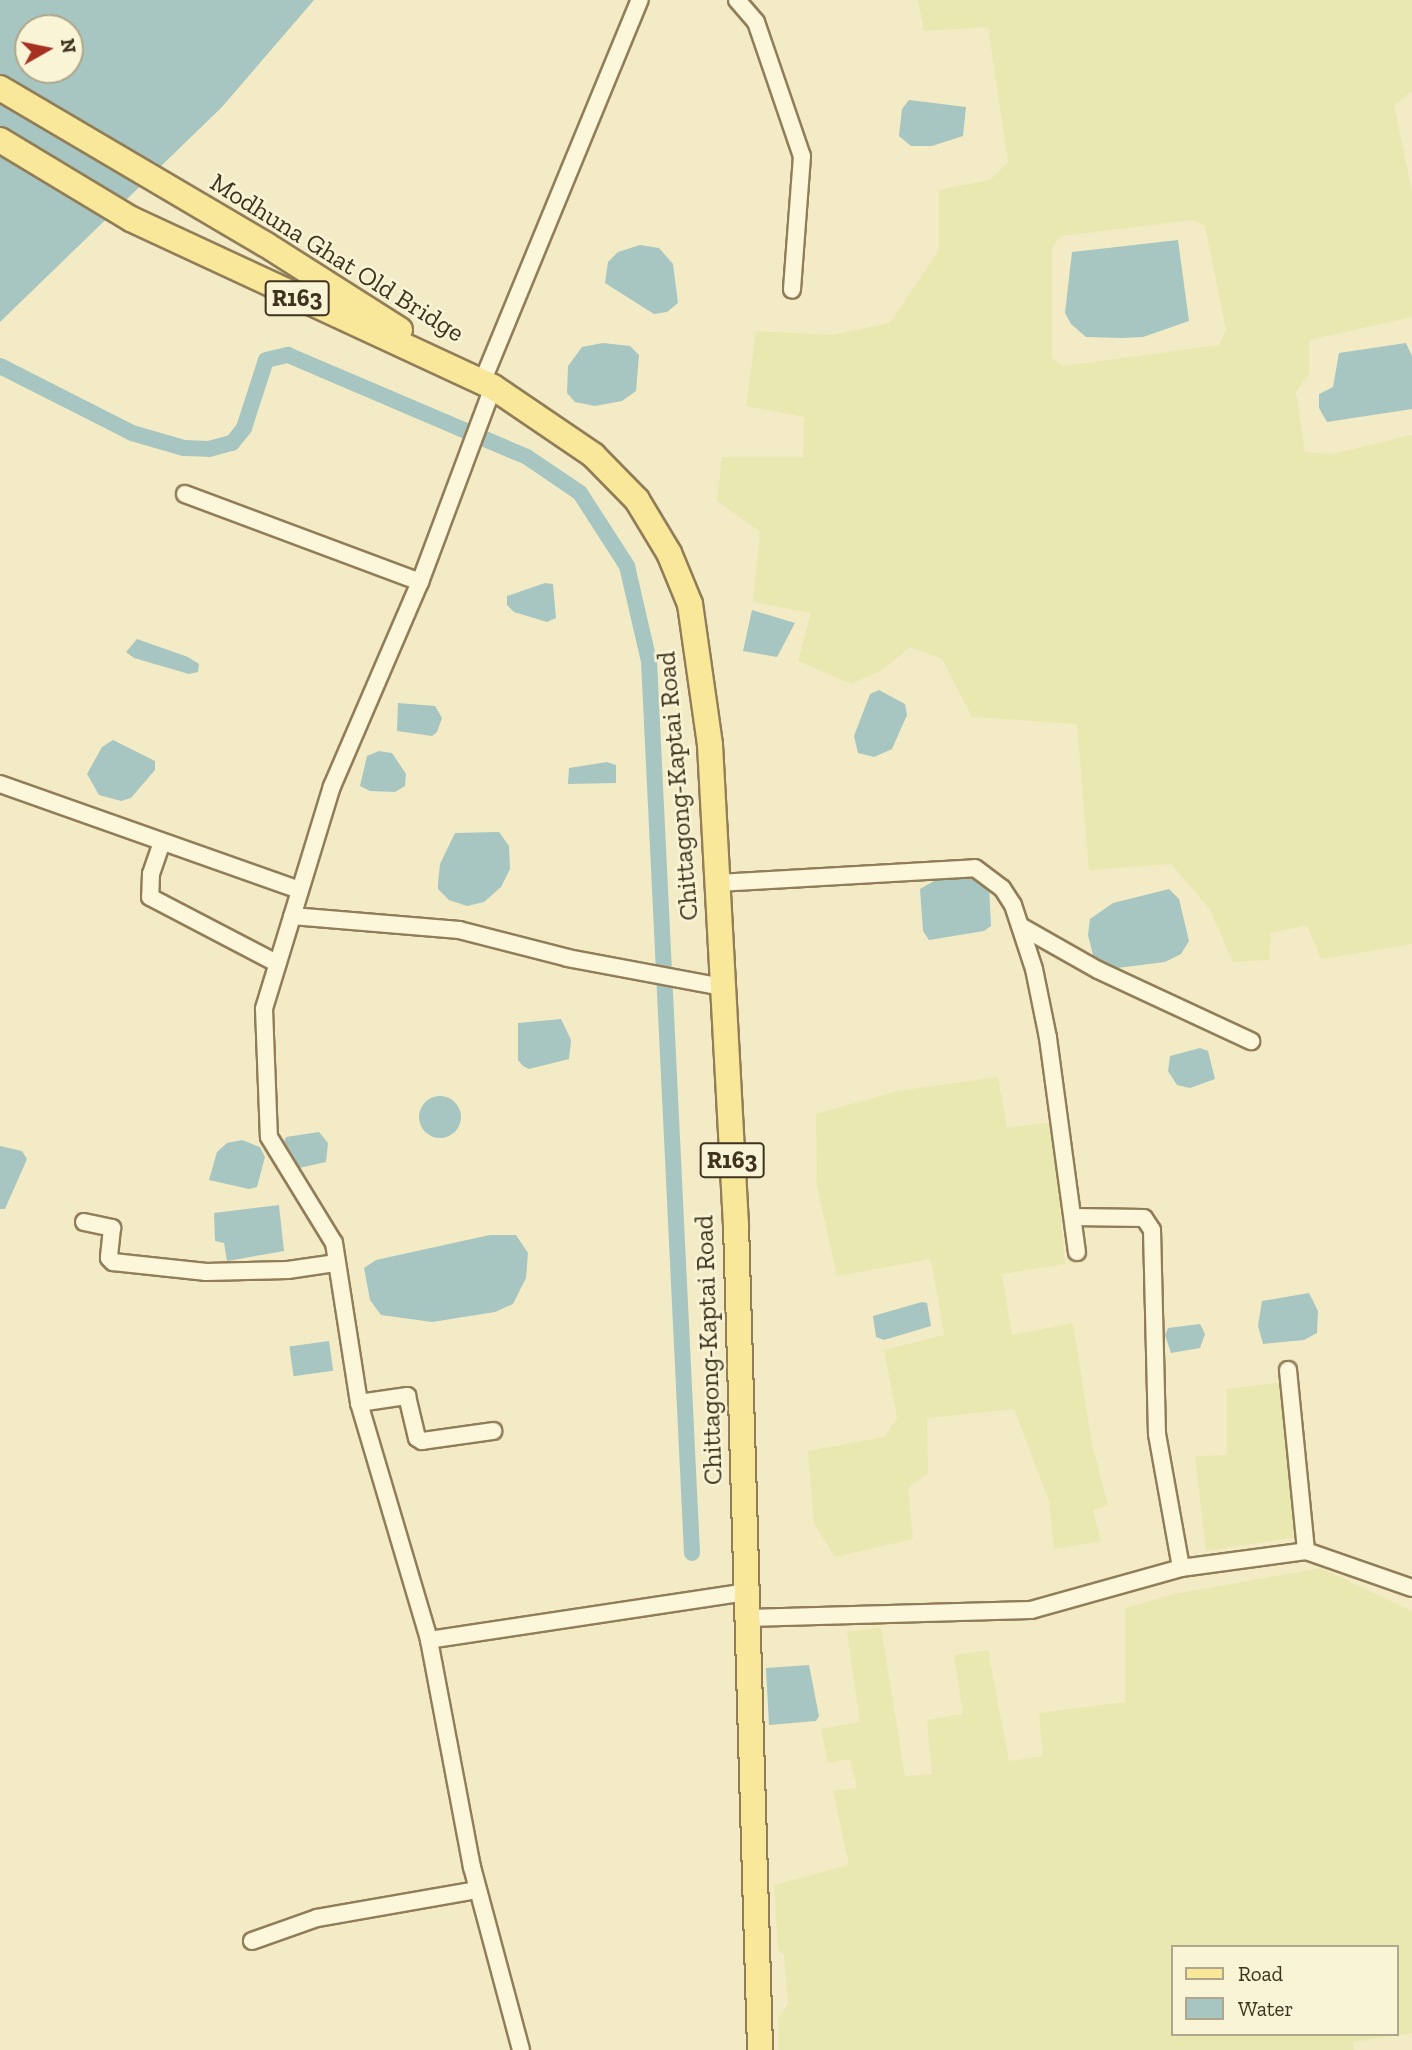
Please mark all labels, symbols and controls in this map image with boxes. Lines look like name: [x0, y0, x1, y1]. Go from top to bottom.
north arrow: [14, 14, 84, 84]
text: N: [56, 37, 81, 55]
street label: Modhuna Ghat Old Bridge: [204, 167, 470, 349]
road number: R163: [264, 278, 330, 318]
street label: Chittagong-Kaptai Road: [651, 650, 705, 922]
road number: R163: [699, 1140, 765, 1180]
street label: Chittagong-Kaptai Road: [689, 1214, 729, 1486]
legend: [1170, 1945, 1398, 2036]
text: Road: [1238, 1961, 1283, 1986]
text: Water: [1238, 1996, 1293, 2021]

